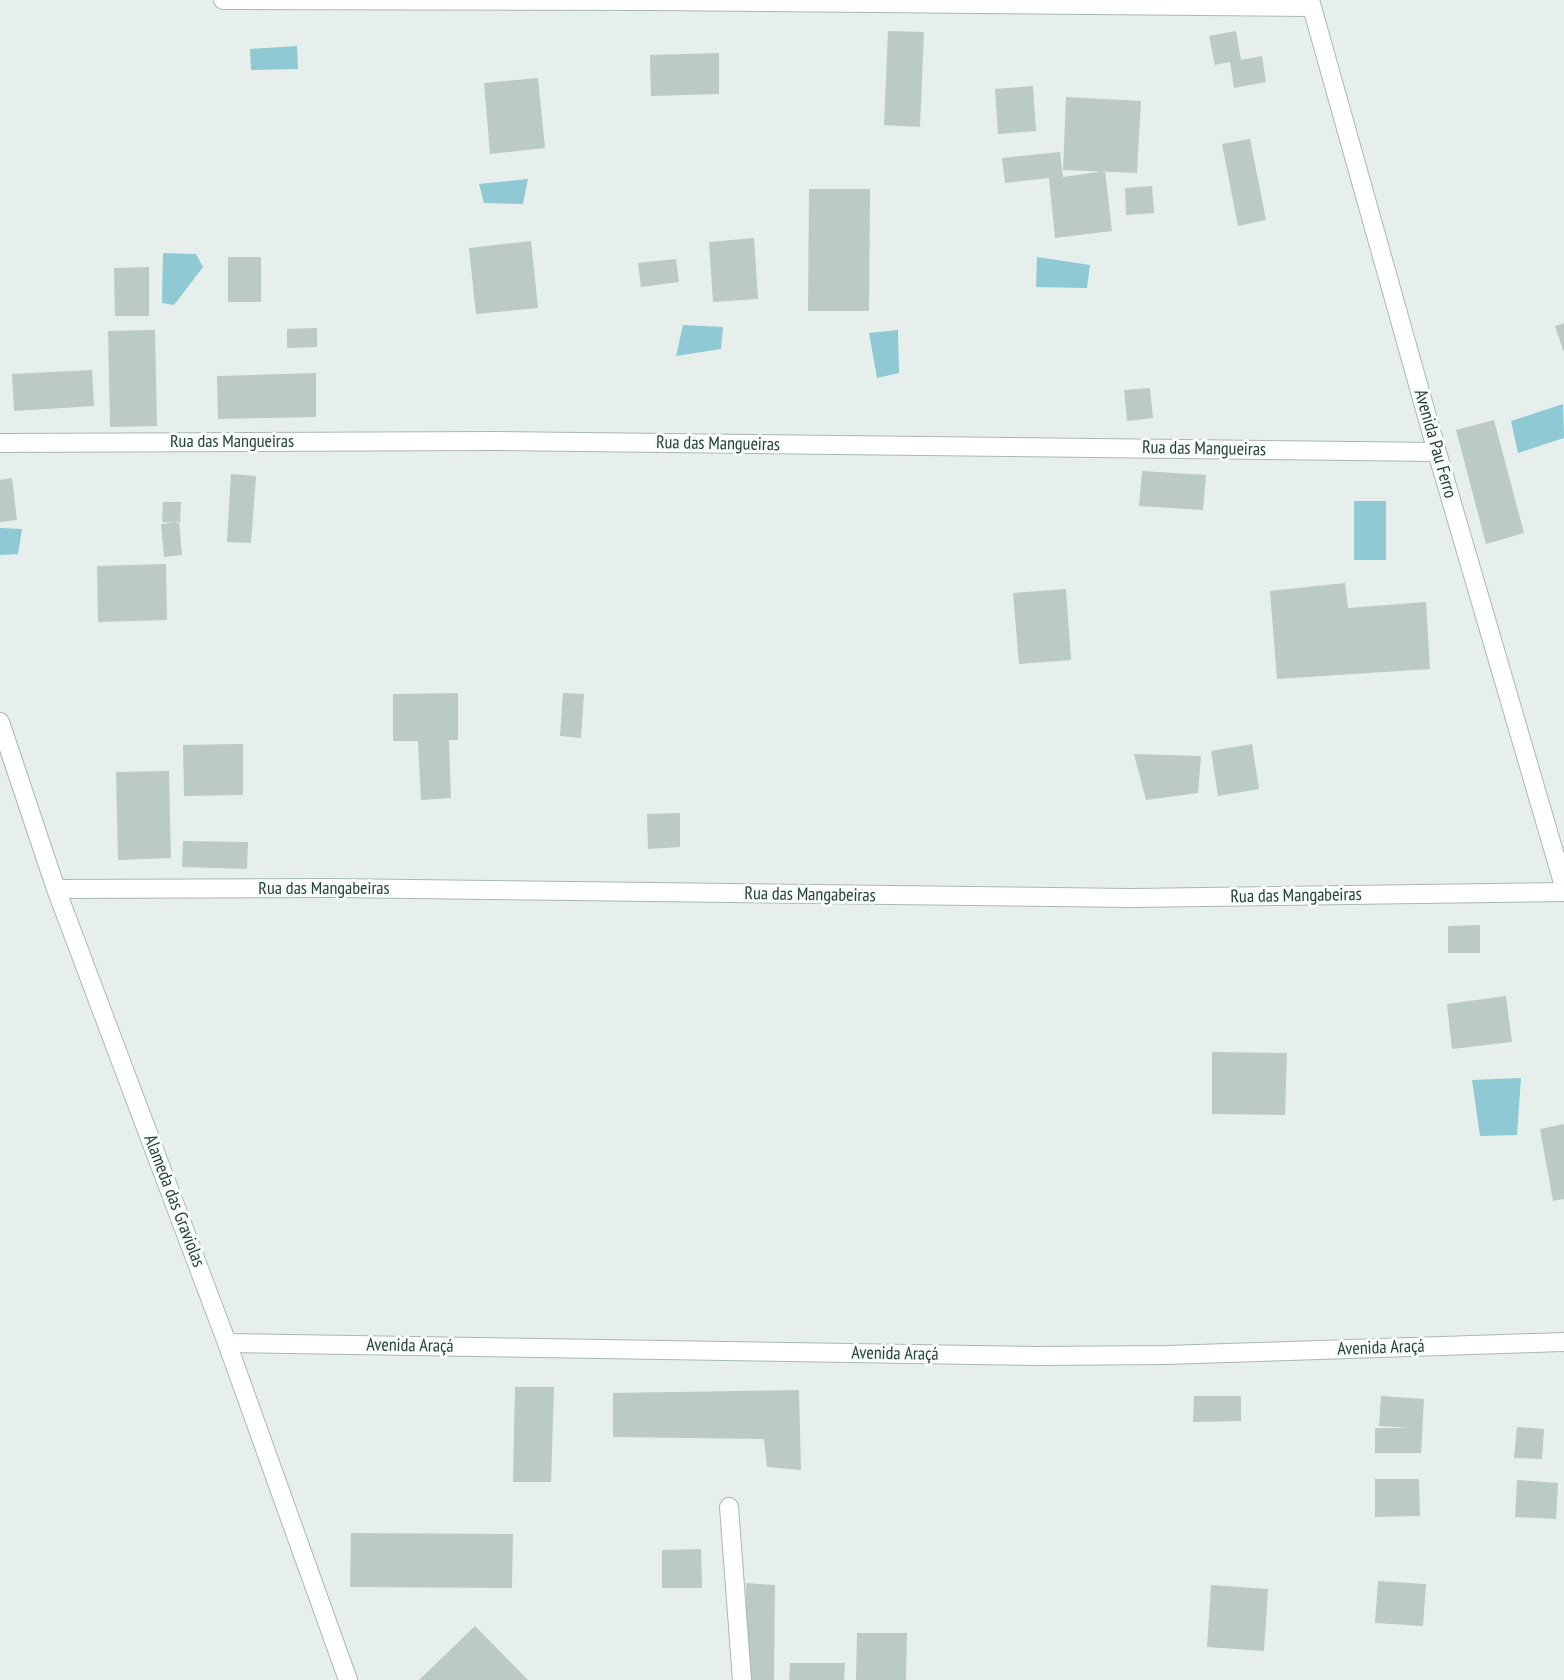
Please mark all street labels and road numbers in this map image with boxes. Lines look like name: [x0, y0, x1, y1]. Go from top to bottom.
street label: Avenida Pau Ferro: [1409, 387, 1461, 501]
street label: Rua das Mangueiras: [170, 431, 294, 453]
street label: Rua das Mangueiras: [656, 432, 780, 456]
street label: Rua das Mangueiras: [1142, 437, 1266, 461]
street label: Rua das Mangabeiras: [258, 878, 390, 900]
street label: Rua das Mangabeiras: [744, 883, 876, 907]
street label: Rua das Mangabeiras: [1230, 884, 1362, 908]
street label: Alameda das Graviolas: [139, 1132, 209, 1270]
street label: Avenida Araçá: [366, 1334, 454, 1358]
street label: Avenida Araçá: [1337, 1336, 1425, 1360]
street label: Avenida Araçá: [851, 1342, 939, 1366]

